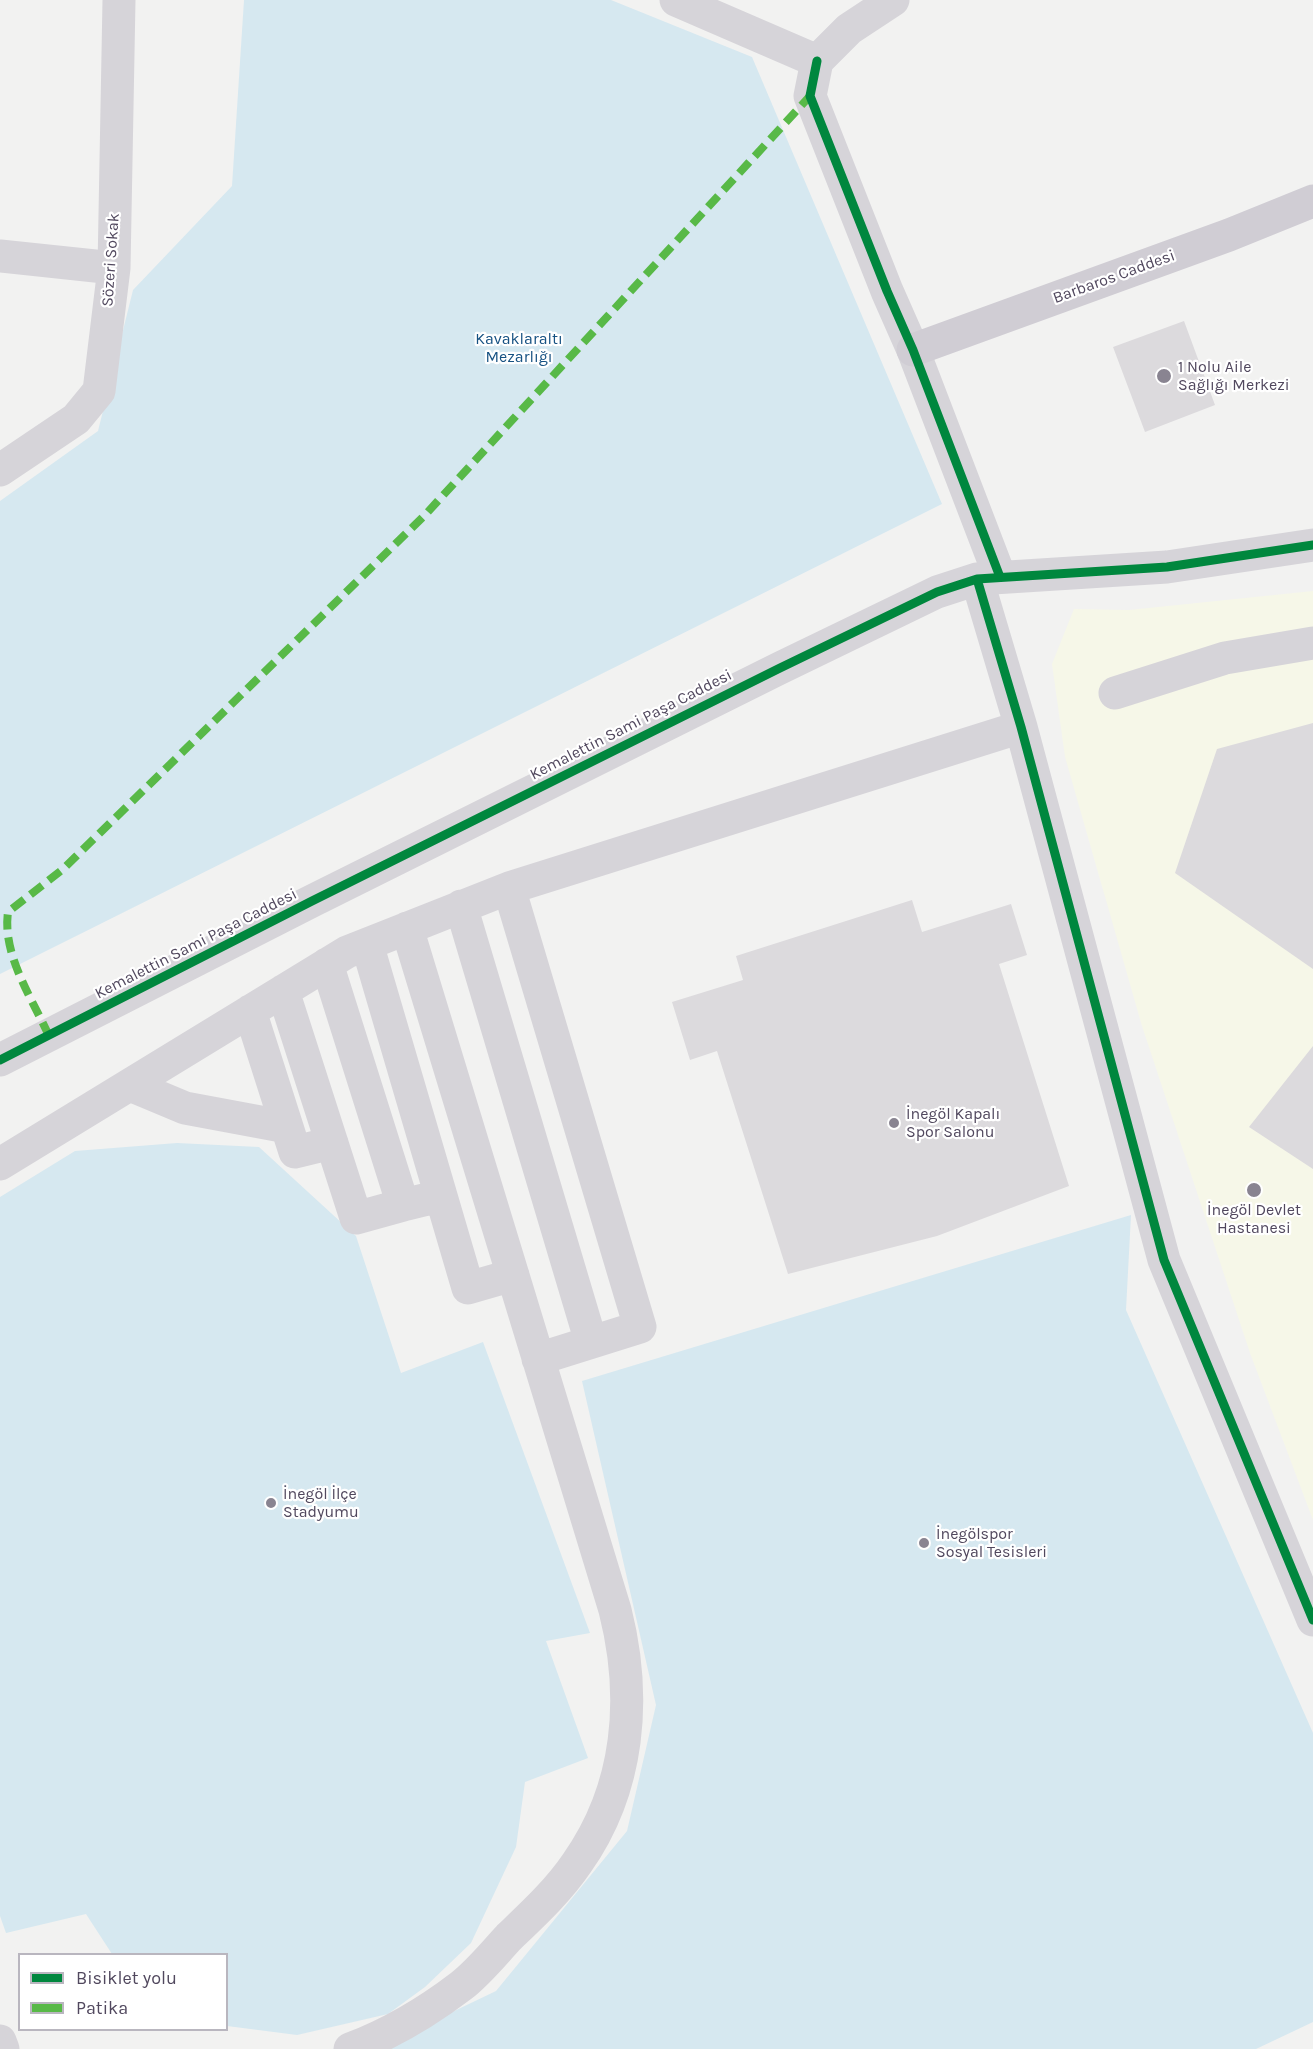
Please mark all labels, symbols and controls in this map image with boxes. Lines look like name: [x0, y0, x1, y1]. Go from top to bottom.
street label: Sözeri Sokak: [98, 213, 124, 307]
street label: Barbaros Caddesi: [1050, 246, 1178, 308]
park label: Kavaklaraltı Mezarlığı: [475, 329, 563, 367]
place label: 1 Nolu Aile Sağlığı Merkezi: [1178, 357, 1290, 395]
marker: 1 Nolu Aile Sağlığı Merkezi: [1155, 367, 1173, 385]
street label: Kemalettin Sami Paşa Caddesi: [527, 666, 735, 784]
street label: Kemalettin Sami Paşa Caddesi: [92, 885, 300, 1003]
place label: İnegöl Kapalı Spor Salonu: [906, 1104, 1000, 1142]
marker: İnegöl Kapalı Spor Salonu: [887, 1116, 901, 1130]
marker: İnegöl Devlet Hastanesi: [1245, 1181, 1263, 1199]
place label: İnegöl Devlet Hastanesi: [1207, 1200, 1301, 1238]
place label: İnegöl İlçe Stadyumu: [283, 1484, 359, 1522]
marker: İnegöl İlçe Stadyumu: [264, 1496, 278, 1510]
place label: İnegölspor Sosyal Tesisleri: [936, 1524, 1047, 1562]
marker: İnegölspor Sosyal Tesisleri: [917, 1536, 931, 1550]
legend: [18, 1953, 228, 2031]
text: Bisiklet yolu: [76, 1967, 177, 1989]
text: Patika: [76, 1997, 128, 2019]

